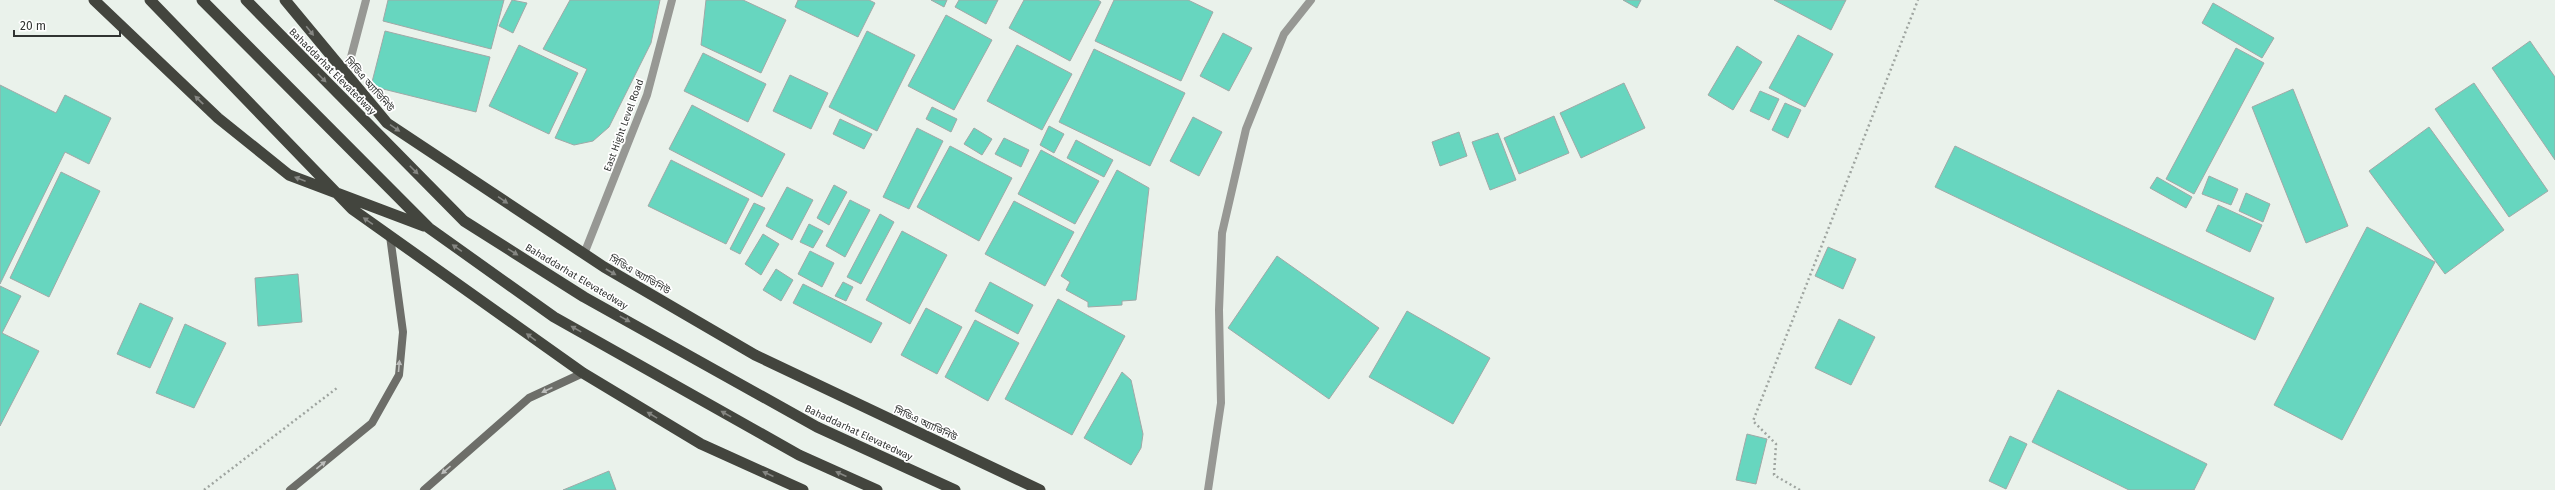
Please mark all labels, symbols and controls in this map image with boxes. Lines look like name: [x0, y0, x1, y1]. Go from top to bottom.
scale bar: [14, 12, 120, 38]
text: 20 m: [20, 19, 46, 33]
one-way arrow: [305, 25, 314, 36]
street label: Bahaddarhat Elevatedway: [286, 26, 378, 118]
street label: সিডিএ অ্যাভিনিউ: [342, 54, 397, 115]
one-way arrow: [317, 73, 327, 82]
street label: East Hight Level Road: [602, 77, 646, 173]
one-way arrow: [194, 95, 204, 105]
one-way arrow: [390, 124, 400, 132]
one-way arrow: [409, 165, 419, 175]
one-way arrow: [294, 176, 306, 182]
one-way arrow: [498, 196, 508, 204]
one-way arrow: [363, 217, 374, 225]
street label: Bahaddarhat Elevatedway: [523, 241, 630, 312]
one-way arrow: [452, 244, 463, 252]
one-way arrow: [508, 248, 519, 256]
street label: সিডিএ অ্যাভিনিউ: [606, 252, 673, 298]
one-way arrow: [606, 268, 617, 275]
one-way arrow: [619, 316, 631, 323]
one-way arrow: [570, 326, 582, 333]
one-way arrow: [526, 333, 537, 341]
one-way arrow: [396, 360, 403, 372]
one-way arrow: [541, 387, 553, 393]
street label: Bahaddarhat Elevatedway: [803, 403, 914, 463]
street label: সিডিএ অ্যাভিনিউ: [891, 404, 960, 444]
one-way arrow: [720, 410, 732, 417]
one-way arrow: [646, 411, 658, 418]
one-way arrow: [315, 461, 326, 470]
one-way arrow: [441, 466, 451, 475]
one-way arrow: [762, 471, 773, 477]
one-way arrow: [836, 471, 847, 477]

